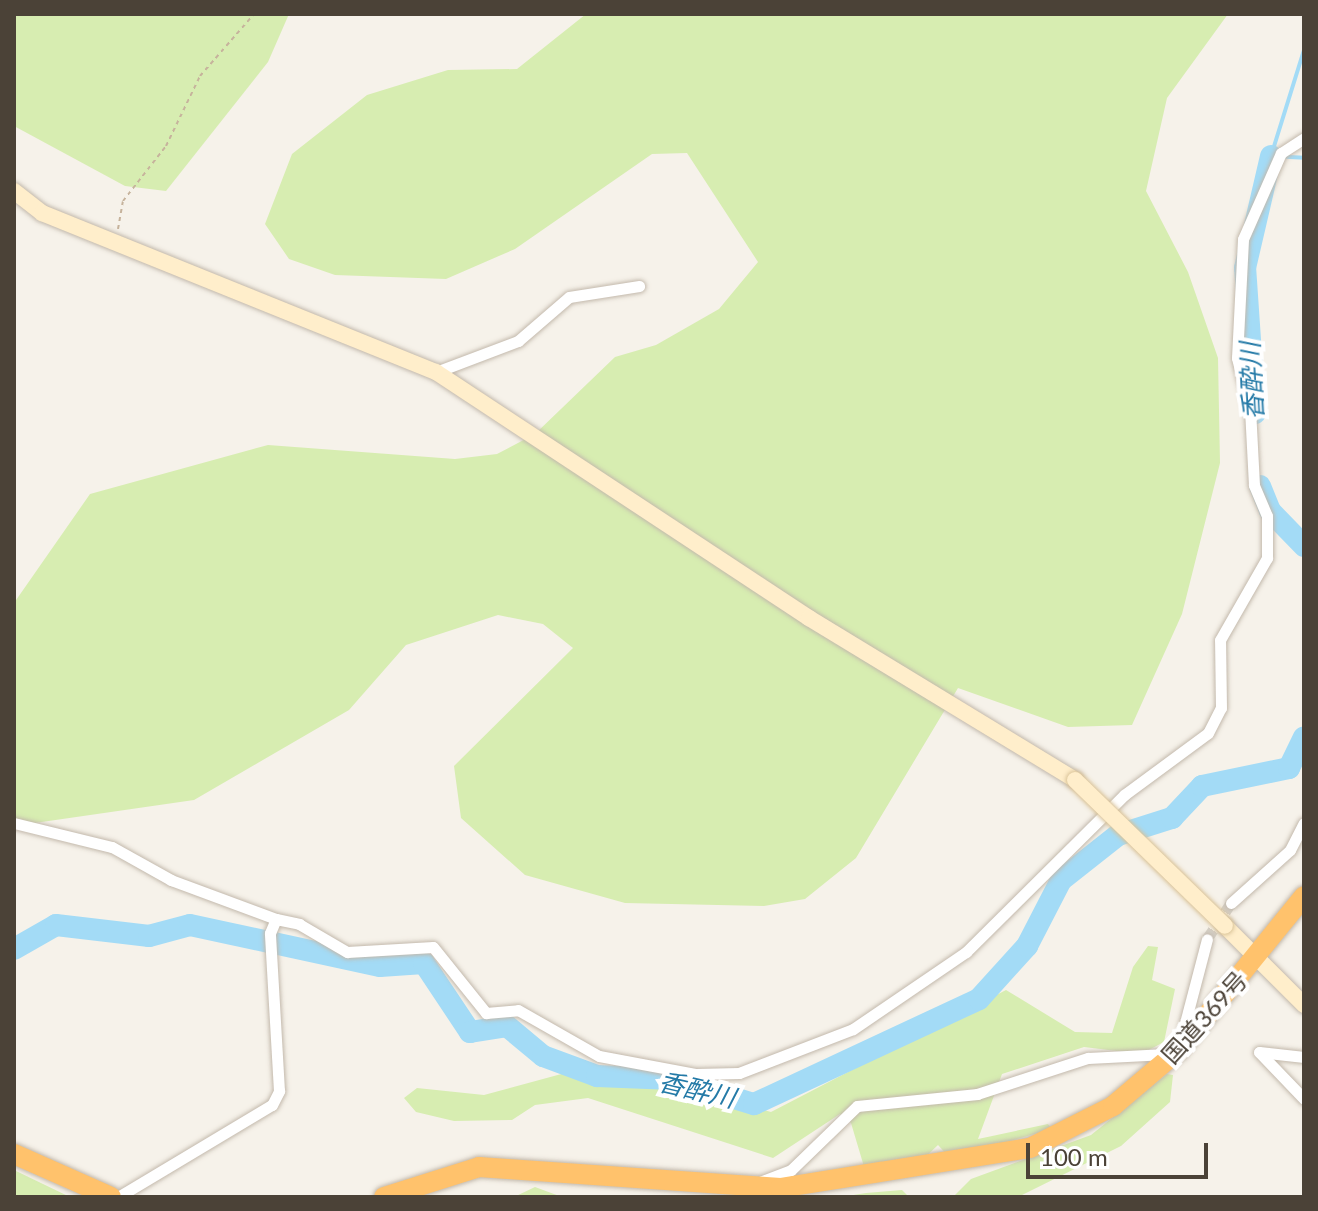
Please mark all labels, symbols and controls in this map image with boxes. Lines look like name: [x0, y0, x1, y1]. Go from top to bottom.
water label: 香酔川: [1234, 341, 1270, 421]
street label: 国道369号: [1155, 965, 1253, 1069]
water label: 香酔川: [655, 1066, 739, 1114]
scale bar: [1030, 1127, 1212, 1177]
text: 100 m: [1040, 1142, 1108, 1171]

